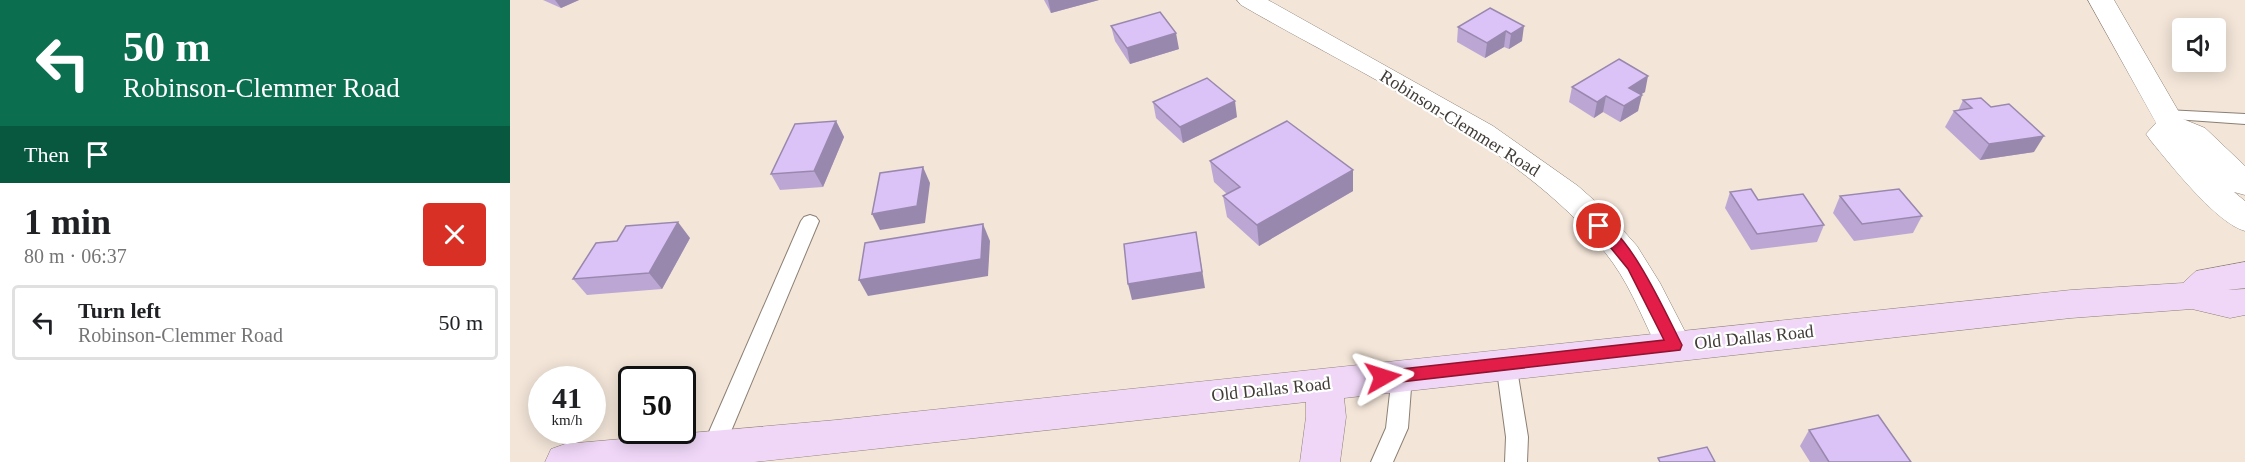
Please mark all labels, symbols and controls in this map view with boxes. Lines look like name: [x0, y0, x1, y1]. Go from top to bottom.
map controls: [2172, 18, 2226, 72]
button: sound: [2172, 18, 2226, 72]
icon: left: [24, 24, 102, 102]
text: 50 m: [123, 24, 211, 70]
street label: Robinson-Clemmer Road: [1376, 66, 1544, 180]
text: Robinson-Clemmer Road: [123, 73, 400, 103]
icon: arrive: [81, 138, 114, 171]
text: Then: [24, 142, 69, 167]
pin: [1573, 200, 1624, 251]
text: 1 min: [24, 202, 111, 242]
button: close: [423, 203, 486, 266]
icon: arrive: [1582, 209, 1615, 242]
text: 80 m · 06:37: [24, 245, 127, 267]
text: Turn left: [78, 298, 161, 323]
icon: left: [27, 306, 60, 339]
text: 50 m: [438, 310, 483, 335]
street label: Old Dallas Road: [1693, 321, 1815, 353]
text: Robinson-Clemmer Road: [78, 324, 283, 346]
position arrow: [1351, 345, 1415, 409]
speed limit sign: 50: [618, 366, 696, 444]
street label: Old Dallas Road: [1210, 373, 1332, 405]
text: 41: [552, 381, 582, 414]
text: km/h: [552, 412, 582, 428]

